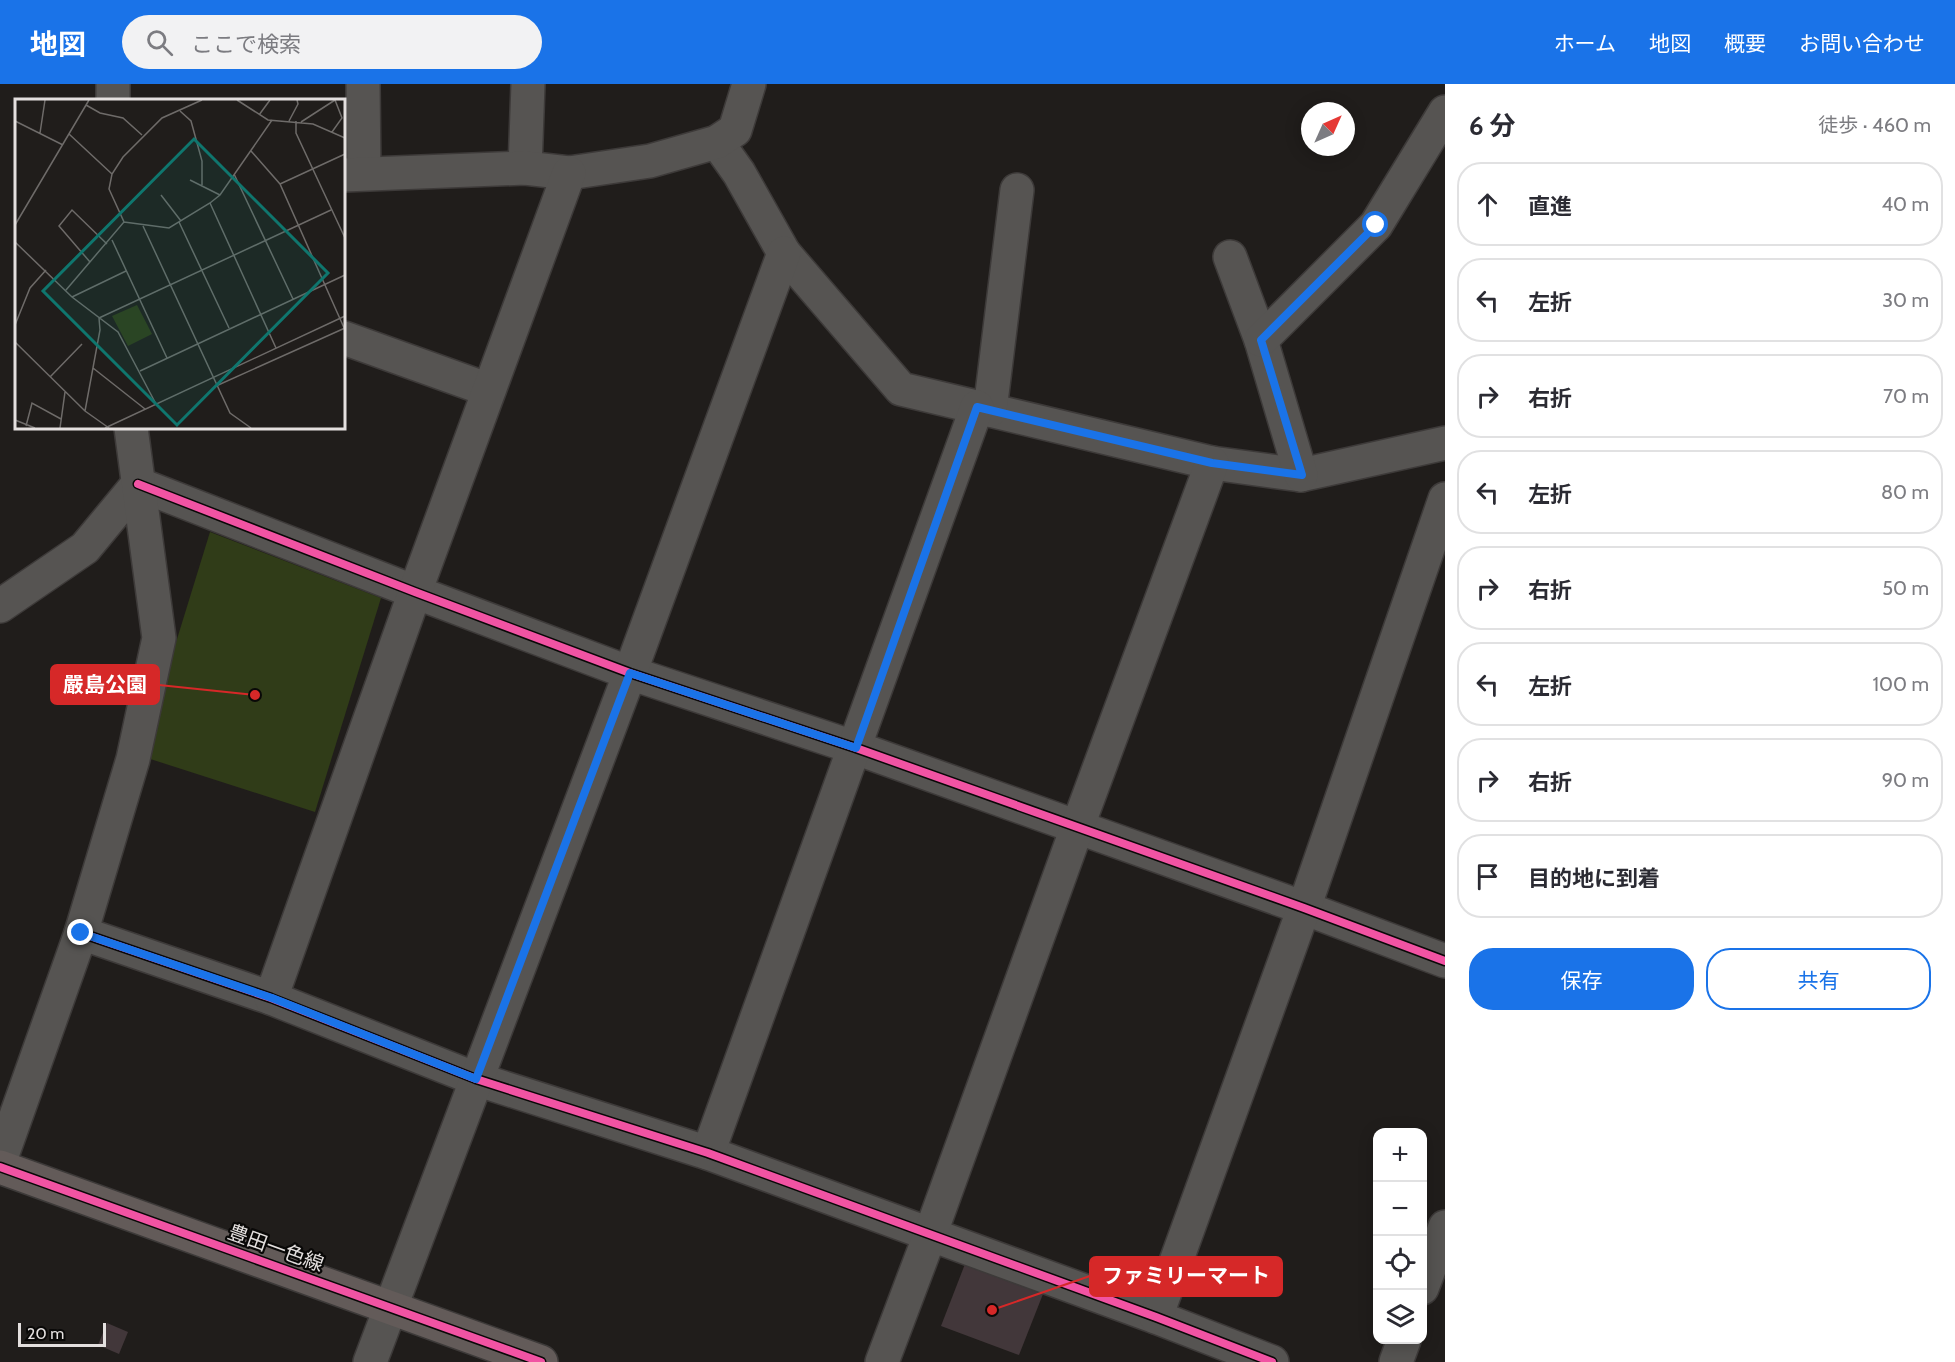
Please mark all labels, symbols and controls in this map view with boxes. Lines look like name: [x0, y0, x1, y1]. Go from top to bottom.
search box: [122, 15, 542, 69]
icon: search: [143, 26, 176, 59]
text: 地図: [30, 27, 86, 61]
text: ここで検索: [191, 31, 301, 58]
text: ホーム: [1554, 31, 1616, 56]
text: 地図: [1649, 31, 1691, 56]
text: 概要: [1724, 31, 1766, 56]
text: お問い合わせ: [1799, 31, 1925, 56]
inset map: [15, 99, 345, 429]
north arrow: [1301, 102, 1355, 156]
text: 6 分: [1469, 110, 1515, 142]
text: 徒歩 · 460 m: [1818, 113, 1931, 137]
icon: ahead: [1471, 188, 1504, 221]
text: 40 m: [1881, 192, 1929, 216]
text: 直進: [1528, 193, 1572, 220]
route start: [1362, 211, 1388, 237]
icon: left: [1471, 284, 1504, 317]
text: 30 m: [1882, 288, 1929, 312]
text: 左折: [1528, 289, 1572, 316]
icon: right: [1471, 380, 1504, 413]
text: 70 m: [1883, 384, 1929, 408]
text: 右折: [1528, 385, 1572, 412]
icon: left: [1471, 476, 1504, 509]
text: 80 m: [1881, 480, 1929, 504]
text: 左折: [1528, 481, 1572, 508]
icon: right: [1471, 572, 1504, 605]
text: 50 m: [1882, 576, 1929, 600]
text: 右折: [1528, 577, 1572, 604]
callout: 嚴島公園: [51, 665, 159, 704]
icon: left: [1471, 668, 1504, 701]
text: 嚴島公園: [63, 672, 147, 697]
text: 100 m: [1873, 672, 1929, 696]
text: 左折: [1528, 673, 1572, 700]
icon: right: [1471, 764, 1504, 797]
text: 90 m: [1882, 768, 1929, 792]
text: 右折: [1528, 769, 1572, 796]
icon: arrive: [1471, 860, 1504, 893]
text: 目的地に到着: [1528, 865, 1660, 892]
route end: [67, 919, 93, 945]
button: 保存: [1469, 948, 1694, 1010]
button: 共有: [1706, 948, 1931, 1010]
map controls: [1373, 1128, 1427, 1344]
button: +: [1373, 1128, 1427, 1182]
button: −: [1373, 1182, 1427, 1236]
street label: 豊田一色線: [225, 1220, 327, 1276]
button: locate: [1373, 1236, 1427, 1290]
callout: ファミリーマート: [1090, 1257, 1282, 1296]
text: ファミリーマート: [1102, 1263, 1270, 1288]
button: layers: [1373, 1290, 1427, 1344]
scale bar: [18, 1320, 106, 1348]
text: 20 m: [27, 1324, 64, 1343]

